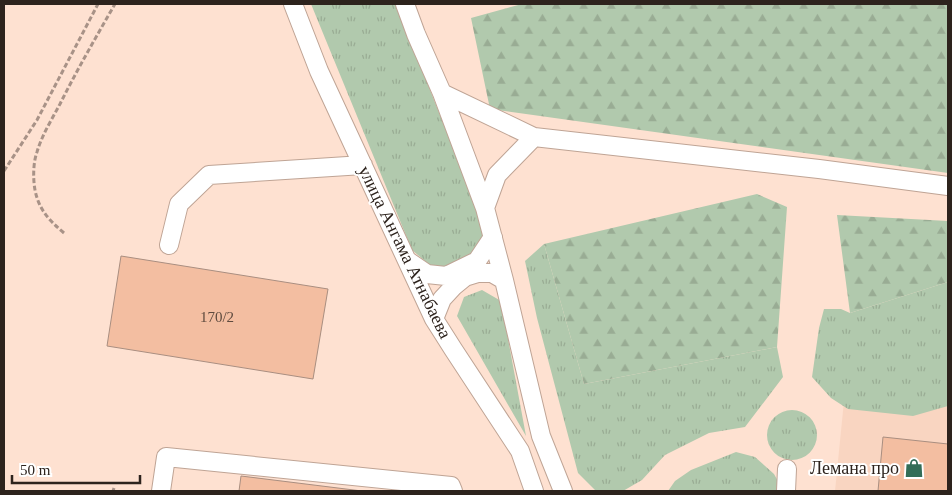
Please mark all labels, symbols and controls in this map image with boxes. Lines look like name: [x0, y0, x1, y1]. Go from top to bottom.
street label: улица Ангама Атнабаева: [354, 162, 456, 342]
house number: 170/2: [200, 309, 234, 325]
scale bar: [12, 452, 140, 484]
shop icon: Лемана про: [903, 457, 925, 479]
place label: Лемана про: [810, 458, 899, 478]
text: 50 m: [20, 462, 51, 478]

